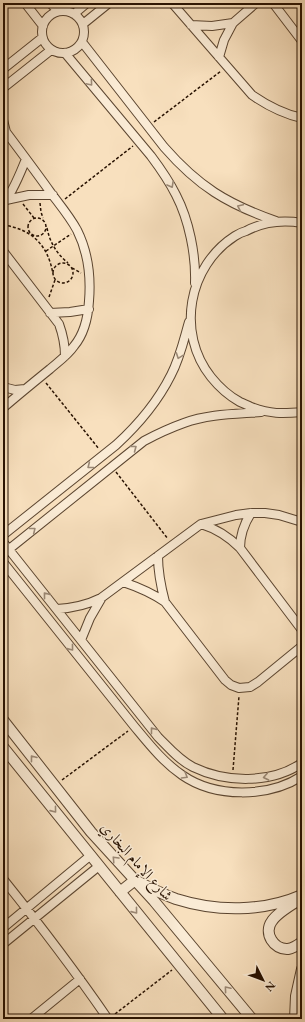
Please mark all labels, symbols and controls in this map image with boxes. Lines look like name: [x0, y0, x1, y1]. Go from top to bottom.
one-way arrow: [86, 78, 93, 86]
one-way arrow: [166, 181, 173, 188]
one-way arrow: [237, 204, 245, 212]
one-way arrow: [175, 353, 183, 360]
one-way arrow: [130, 446, 137, 453]
one-way arrow: [87, 462, 94, 469]
one-way arrow: [29, 527, 36, 534]
one-way arrow: [43, 593, 50, 600]
one-way arrow: [66, 643, 73, 650]
one-way arrow: [150, 727, 157, 734]
one-way arrow: [31, 755, 38, 762]
one-way arrow: [180, 771, 187, 778]
one-way arrow: [263, 773, 269, 781]
one-way arrow: [49, 805, 56, 812]
street label: شارع الإمام البخاري: [94, 818, 177, 907]
one-way arrow: [112, 856, 120, 864]
one-way arrow: [131, 906, 138, 913]
north arrow: [243, 960, 283, 1000]
text: N: [262, 979, 279, 995]
one-way arrow: [224, 987, 231, 994]

